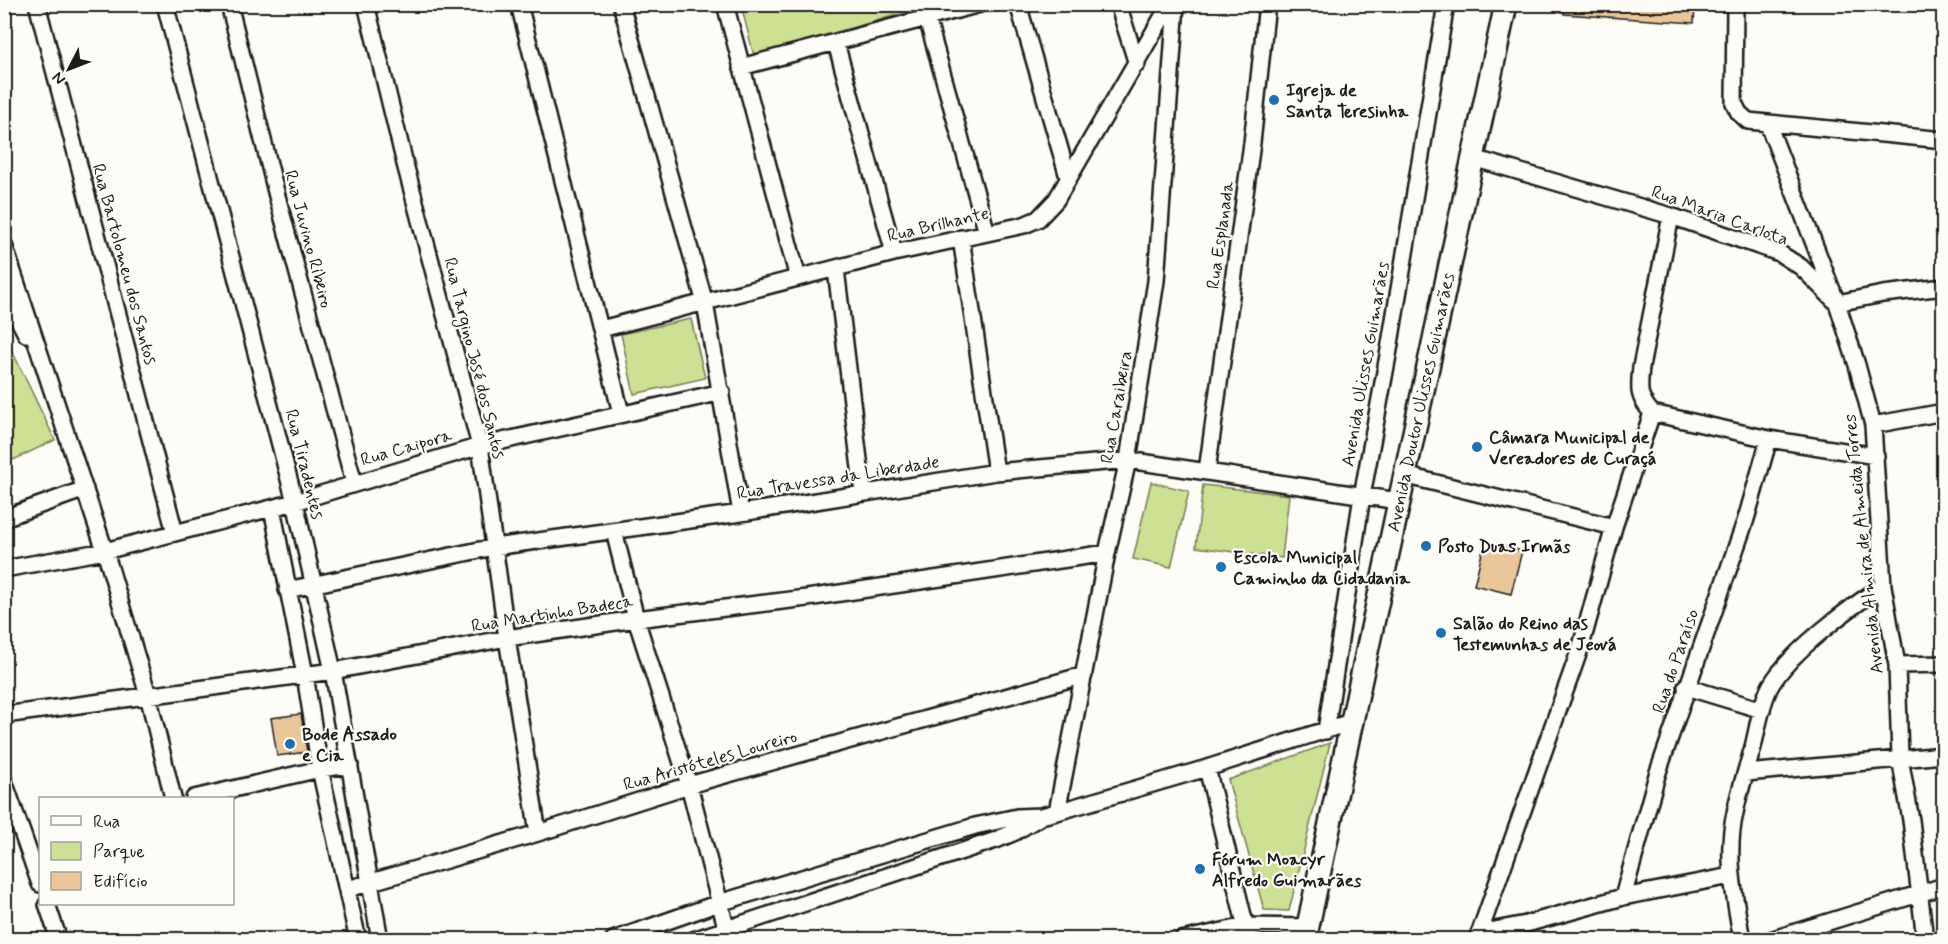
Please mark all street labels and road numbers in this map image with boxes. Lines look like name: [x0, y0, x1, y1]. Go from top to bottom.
street label: Rua Bartolomeu dos Santos: [86, 161, 162, 367]
street label: Rua Juvino Ribeiro: [278, 168, 338, 311]
street label: Rua Esplanada: [1202, 179, 1240, 291]
street label: Rua Maria Carlota: [1648, 180, 1791, 252]
street label: Rua Brilhante: [885, 202, 991, 248]
street label: Rua Targino José dos Santos: [436, 255, 511, 462]
street label: Avenida Ulisses Guimarães: [1336, 260, 1396, 469]
street label: Avenida Doutor Ulisses Guimarães: [1382, 271, 1461, 534]
street label: Rua Caraibeira: [1095, 349, 1139, 465]
street label: Rua Tiradentes: [279, 407, 329, 522]
street label: Avenida Almira de Almeida Torres: [1838, 413, 1890, 675]
street label: Rua Caipora: [358, 423, 455, 472]
street label: Rua Travessa da Liberdade: [735, 450, 941, 506]
street label: Rua Martinho Badeca: [470, 589, 635, 639]
street label: Rua do Paraíso: [1647, 606, 1705, 717]
street label: Rua Aristóteles Loureiro: [621, 725, 800, 797]

